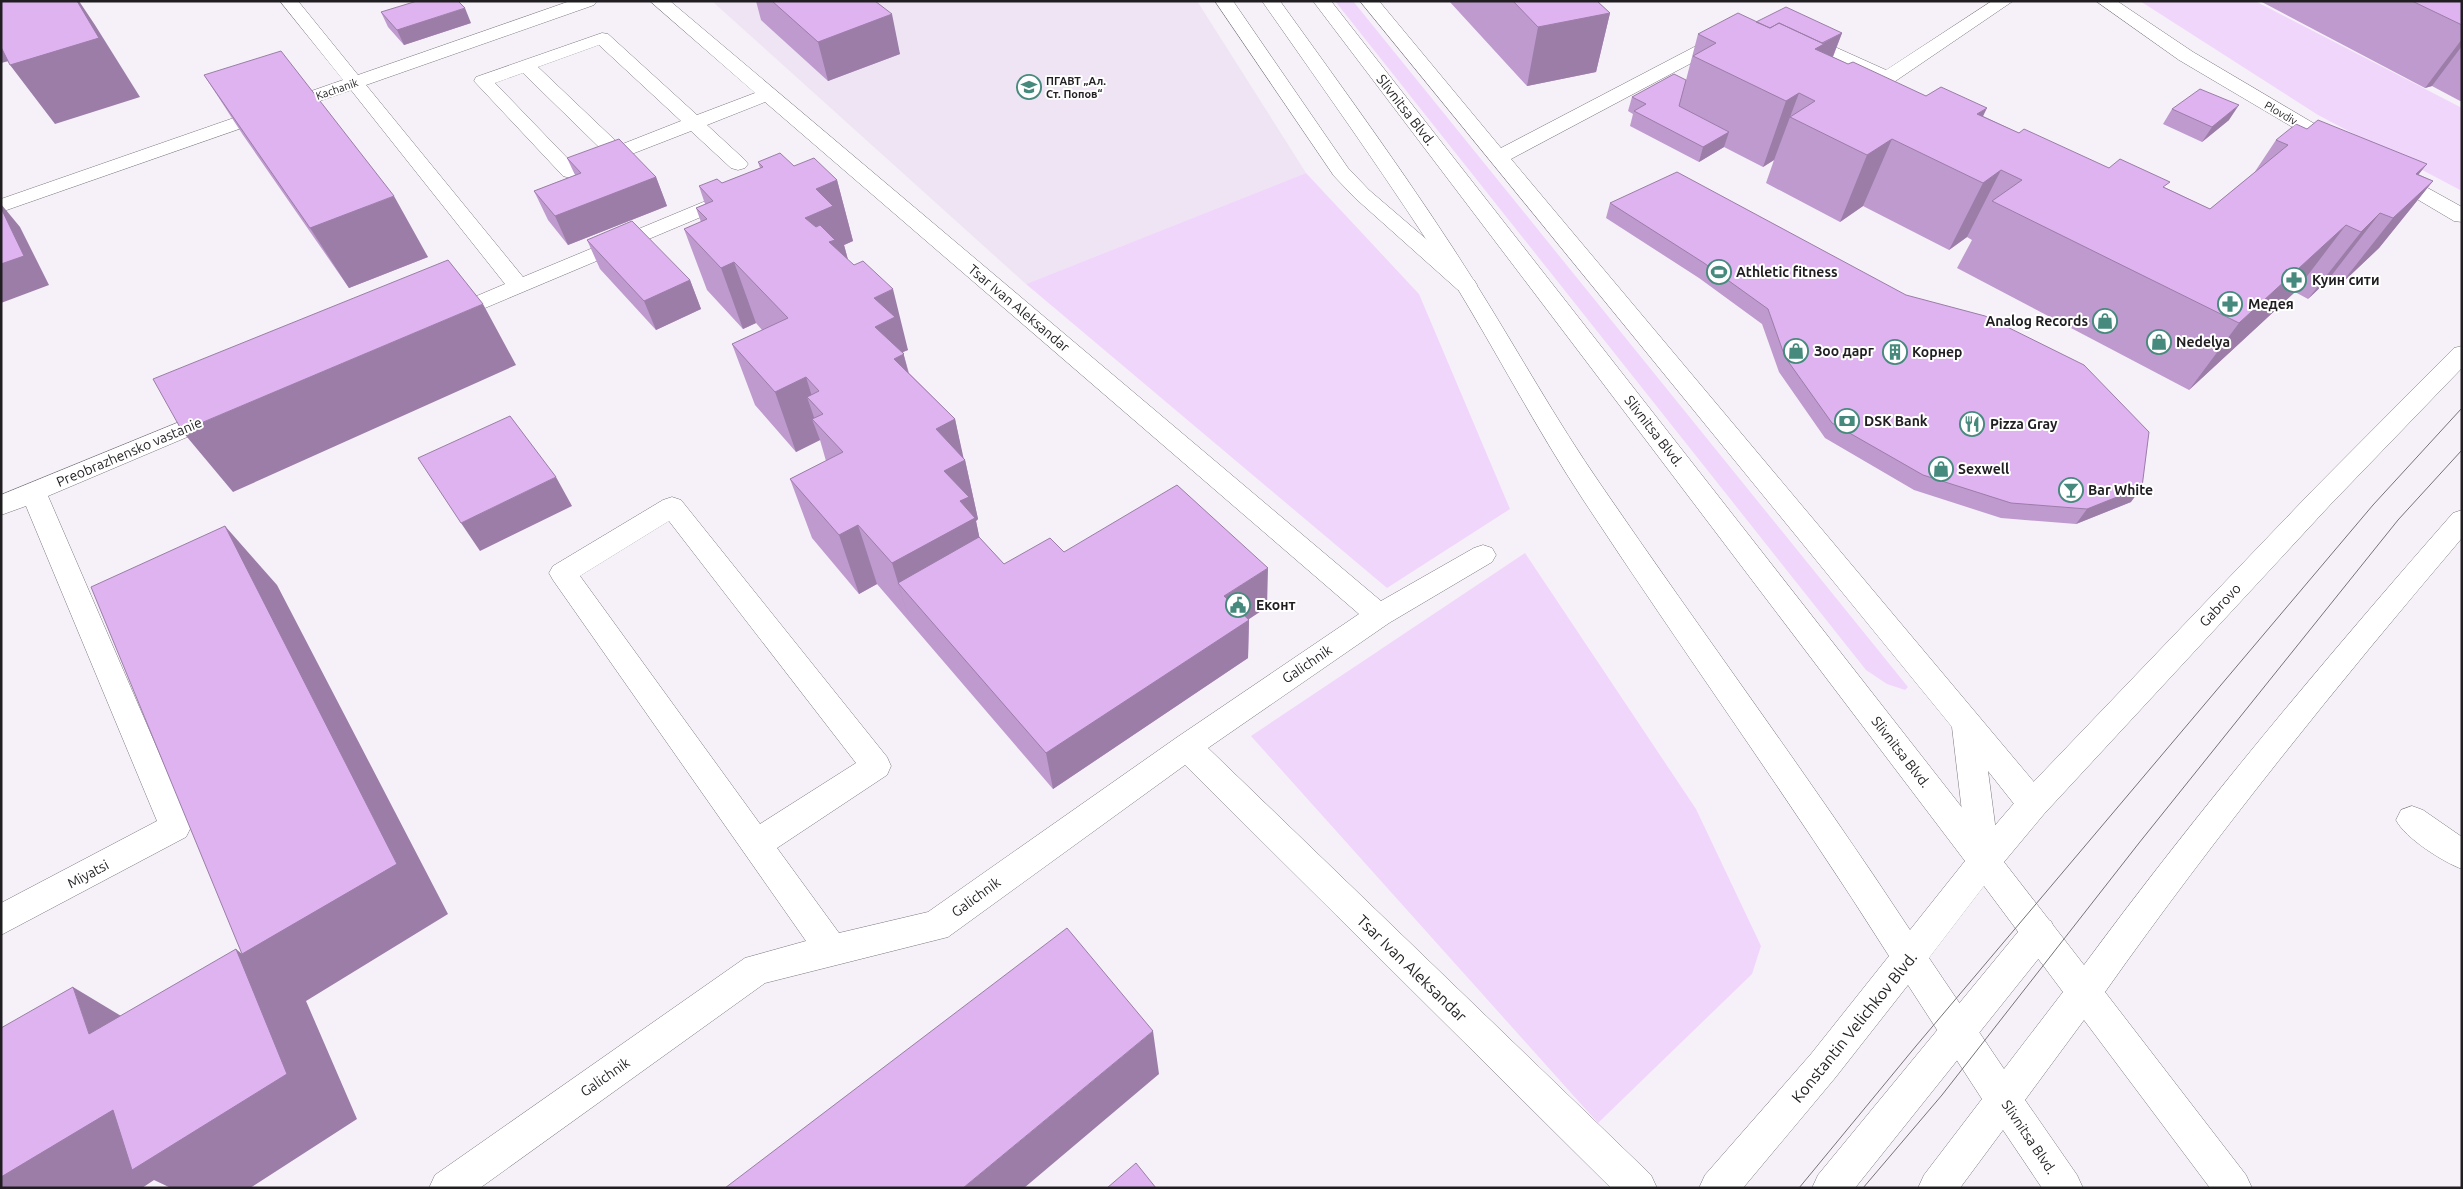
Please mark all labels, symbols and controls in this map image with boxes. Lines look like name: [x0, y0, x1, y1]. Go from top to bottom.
street label: Slivnitsa Blvd.: [1373, 71, 1439, 149]
school or university icon: ПГАВТ „Ал. Ст. Попов“: [1016, 74, 1042, 100]
place label: ПГАВТ „Ал. Ст. Попов“: [1046, 75, 1106, 100]
street label: Kachanik: [314, 76, 360, 102]
street label: Plovdiv: [2263, 99, 2300, 127]
sports icon: Athletic fitness: [1706, 259, 1732, 285]
street label: Tsar Ivan Aleksandar: [965, 261, 1073, 356]
place label: Athletic fitness: [1736, 264, 1838, 280]
pharmacy icon: Куин сити: [2281, 267, 2307, 293]
place label: Куин сити: [2312, 272, 2379, 288]
pharmacy icon: Медея: [2217, 291, 2243, 317]
place label: Медея: [2248, 296, 2294, 312]
shop icon: Analog Records: [2092, 308, 2118, 334]
place label: Analog Records: [1985, 313, 2088, 329]
shop icon: Nedelya: [2146, 329, 2172, 355]
place label: Nedelya: [2176, 334, 2230, 350]
shop icon: Зоо дарг: [1783, 338, 1809, 364]
building icon: Корнер: [1882, 339, 1908, 365]
place label: Зоо дарг: [1814, 343, 1875, 359]
place label: Корнер: [1912, 344, 1962, 360]
street label: Slivnitsa Blvd.: [1621, 392, 1687, 470]
bank icon: DSK Bank: [1834, 408, 1860, 434]
restaurant icon: Pizza Gray: [1959, 411, 1985, 437]
place label: DSK Bank: [1864, 413, 1928, 429]
street label: Preobrazhensko vastanie: [54, 414, 204, 490]
place label: Pizza Gray: [1990, 416, 2058, 432]
shop icon: Sexwell: [1928, 456, 1954, 482]
place label: Sexwell: [1958, 461, 2009, 477]
bar icon: Bar White: [2058, 477, 2084, 503]
place label: Bar White: [2088, 482, 2153, 498]
street label: Gabrovo: [2196, 580, 2244, 630]
public building icon: Еконт: [1225, 592, 1251, 618]
place label: Еконт: [1256, 597, 1296, 613]
street label: Galichnik: [1279, 642, 1335, 686]
street label: Slivnitsa Blvd.: [1868, 713, 1934, 791]
street label: Miyatsi: [65, 857, 111, 891]
street label: Galichnik: [948, 874, 1004, 920]
street label: Tsar Ivan Aleksandar: [1353, 911, 1471, 1025]
street label: Konstantin Velichkov Blvd.: [1788, 948, 1920, 1106]
street label: Galichnik: [577, 1054, 633, 1100]
street label: Slivnitsa Blvd.: [1998, 1097, 2060, 1177]

